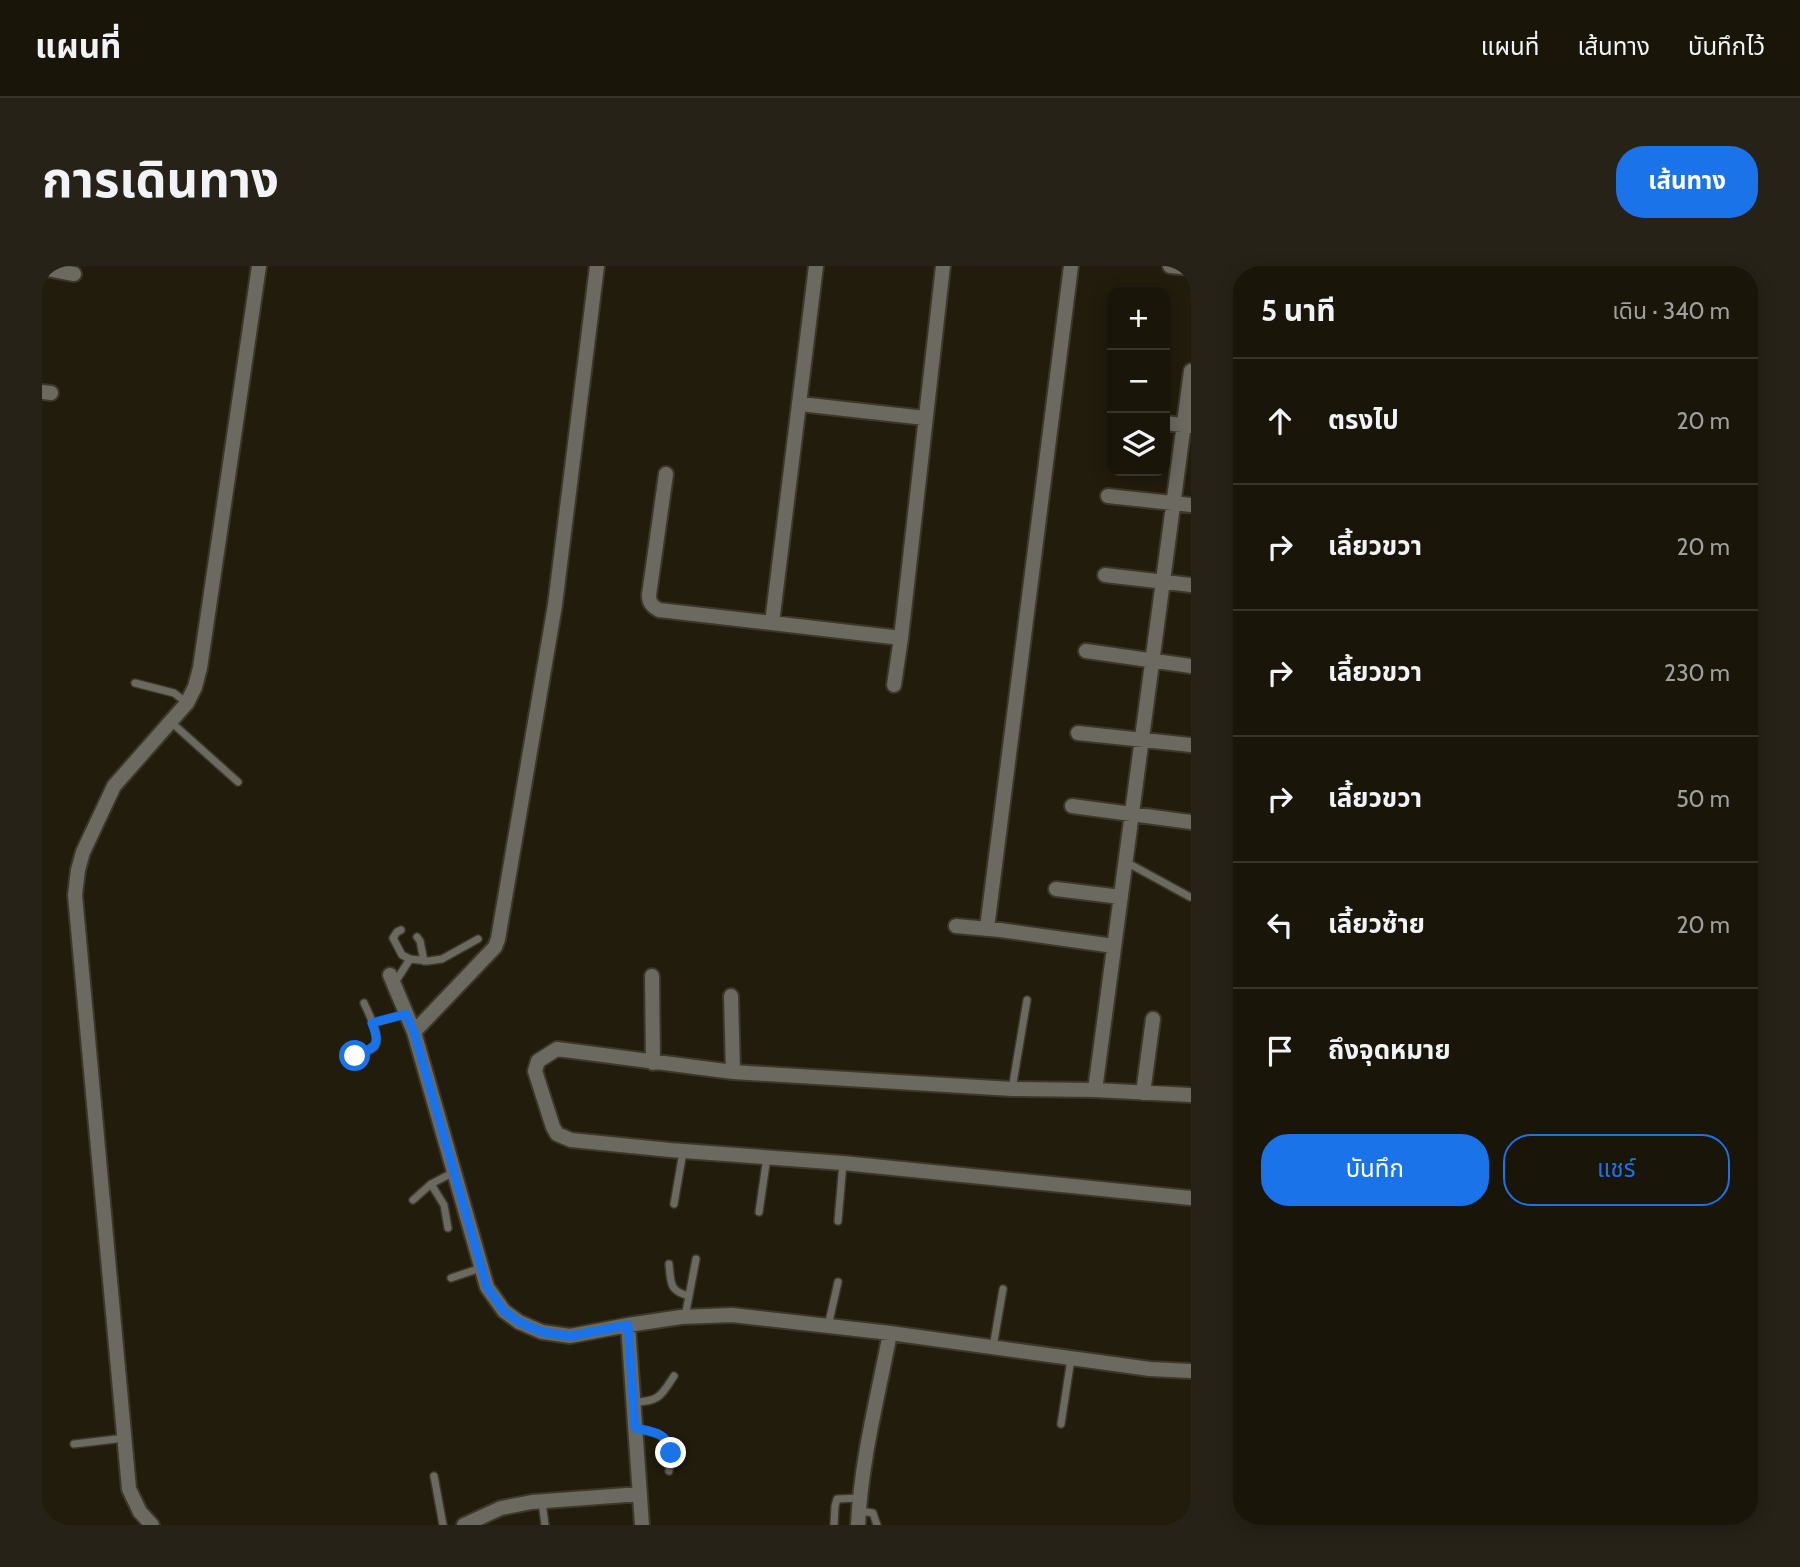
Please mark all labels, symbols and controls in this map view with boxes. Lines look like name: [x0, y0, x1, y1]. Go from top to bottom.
text: แผนที่: [35, 26, 121, 66]
text: แผนที่: [1481, 32, 1539, 61]
text: เส้นทาง: [1577, 32, 1650, 61]
text: บันทึกไว้: [1688, 32, 1765, 61]
button: เส้นทาง: [1616, 146, 1758, 218]
text: การเดินทาง: [42, 150, 279, 209]
map controls: [1107, 287, 1170, 476]
button: +: [1107, 287, 1170, 350]
text: 5 นาที: [1261, 292, 1336, 329]
text: เดิน · 340 m: [1612, 297, 1730, 325]
button: −: [1107, 350, 1170, 413]
icon: ahead: [1261, 402, 1299, 440]
text: ตรงไป: [1328, 404, 1399, 436]
text: 20 m: [1677, 407, 1730, 435]
button: layers: [1107, 413, 1170, 476]
icon: right: [1261, 528, 1299, 566]
text: เลี้ยวขวา: [1328, 530, 1422, 562]
text: 20 m: [1677, 533, 1730, 561]
icon: right: [1261, 654, 1299, 692]
text: เลี้ยวขวา: [1328, 656, 1422, 688]
text: 230 m: [1664, 659, 1730, 687]
icon: right: [1261, 780, 1299, 818]
text: เลี้ยวขวา: [1328, 782, 1422, 814]
text: 50 m: [1676, 785, 1730, 813]
icon: left: [1261, 906, 1299, 944]
text: เลี้ยวซ้าย: [1328, 908, 1425, 940]
text: 20 m: [1677, 911, 1730, 939]
icon: arrive: [1261, 1032, 1299, 1070]
text: ถึงจุดหมาย: [1328, 1034, 1451, 1066]
route start: [339, 1040, 370, 1071]
button: บันทึก: [1261, 1134, 1489, 1206]
button: แชร์: [1503, 1134, 1730, 1206]
route end: [655, 1437, 686, 1468]

